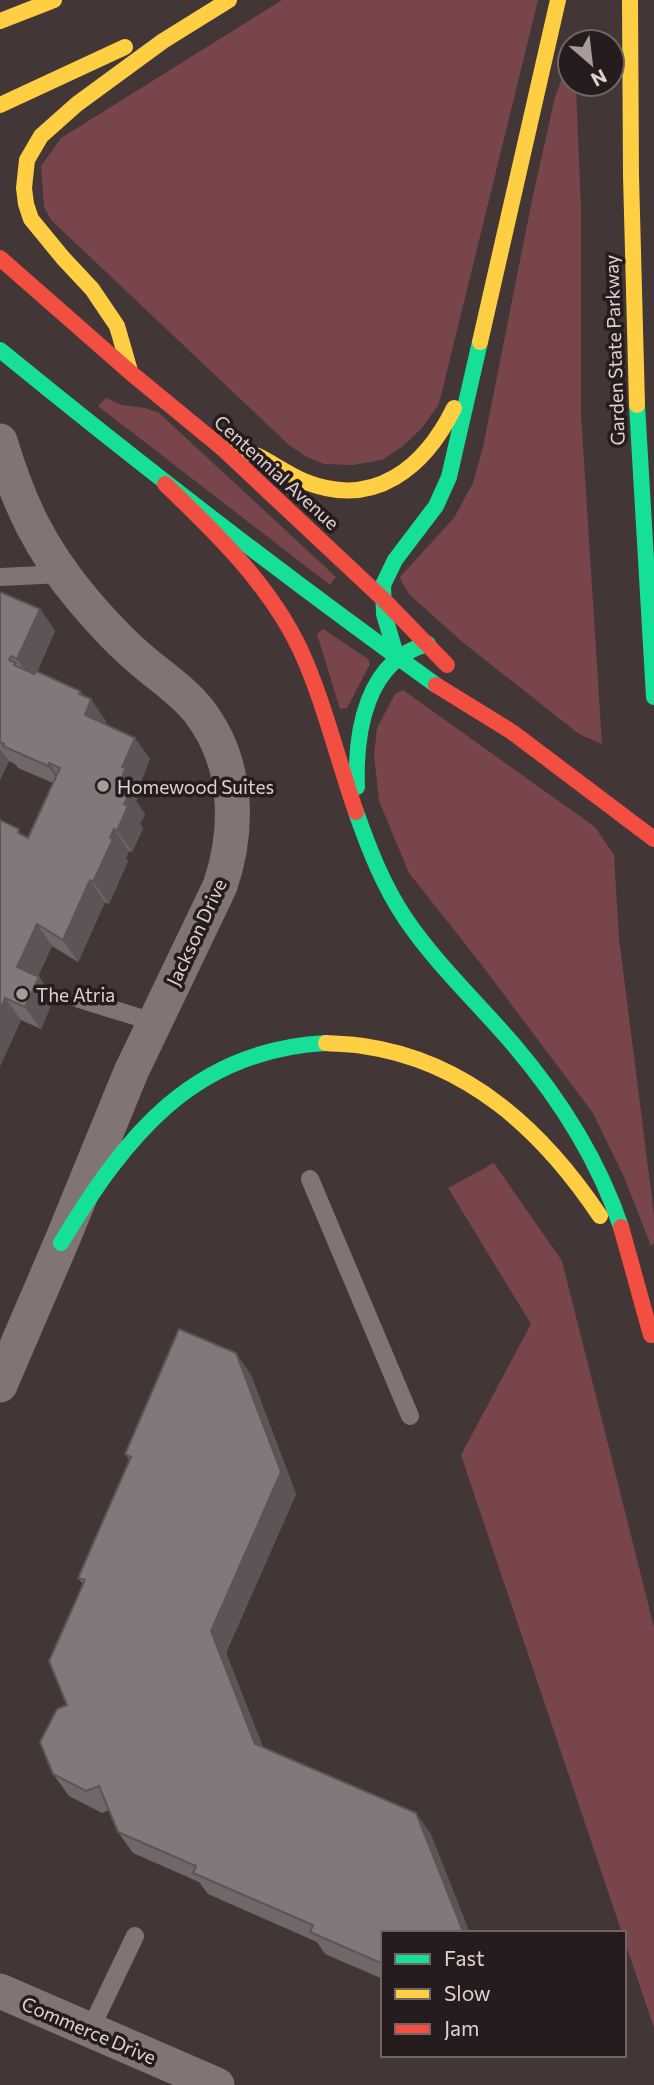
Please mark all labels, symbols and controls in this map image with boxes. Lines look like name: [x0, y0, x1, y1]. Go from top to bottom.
north arrow: [556, 28, 626, 98]
text: N: [588, 65, 611, 92]
street label: Garden State Parkway: [599, 254, 629, 446]
street label: Centennial Avenue: [210, 410, 344, 534]
place label: Homewood Suites: [117, 775, 274, 798]
marker: Homewood Suites: [95, 778, 111, 794]
street label: Jackson Drive: [161, 875, 231, 989]
place label: The Atria: [36, 983, 115, 1006]
marker: The Atria: [14, 986, 30, 1002]
legend: [381, 1931, 626, 2057]
text: Fast: [444, 1945, 485, 1970]
text: Slow: [444, 1980, 491, 2005]
street label: Commerce Drive: [18, 1991, 160, 2069]
text: Jam: [444, 2015, 479, 2040]

